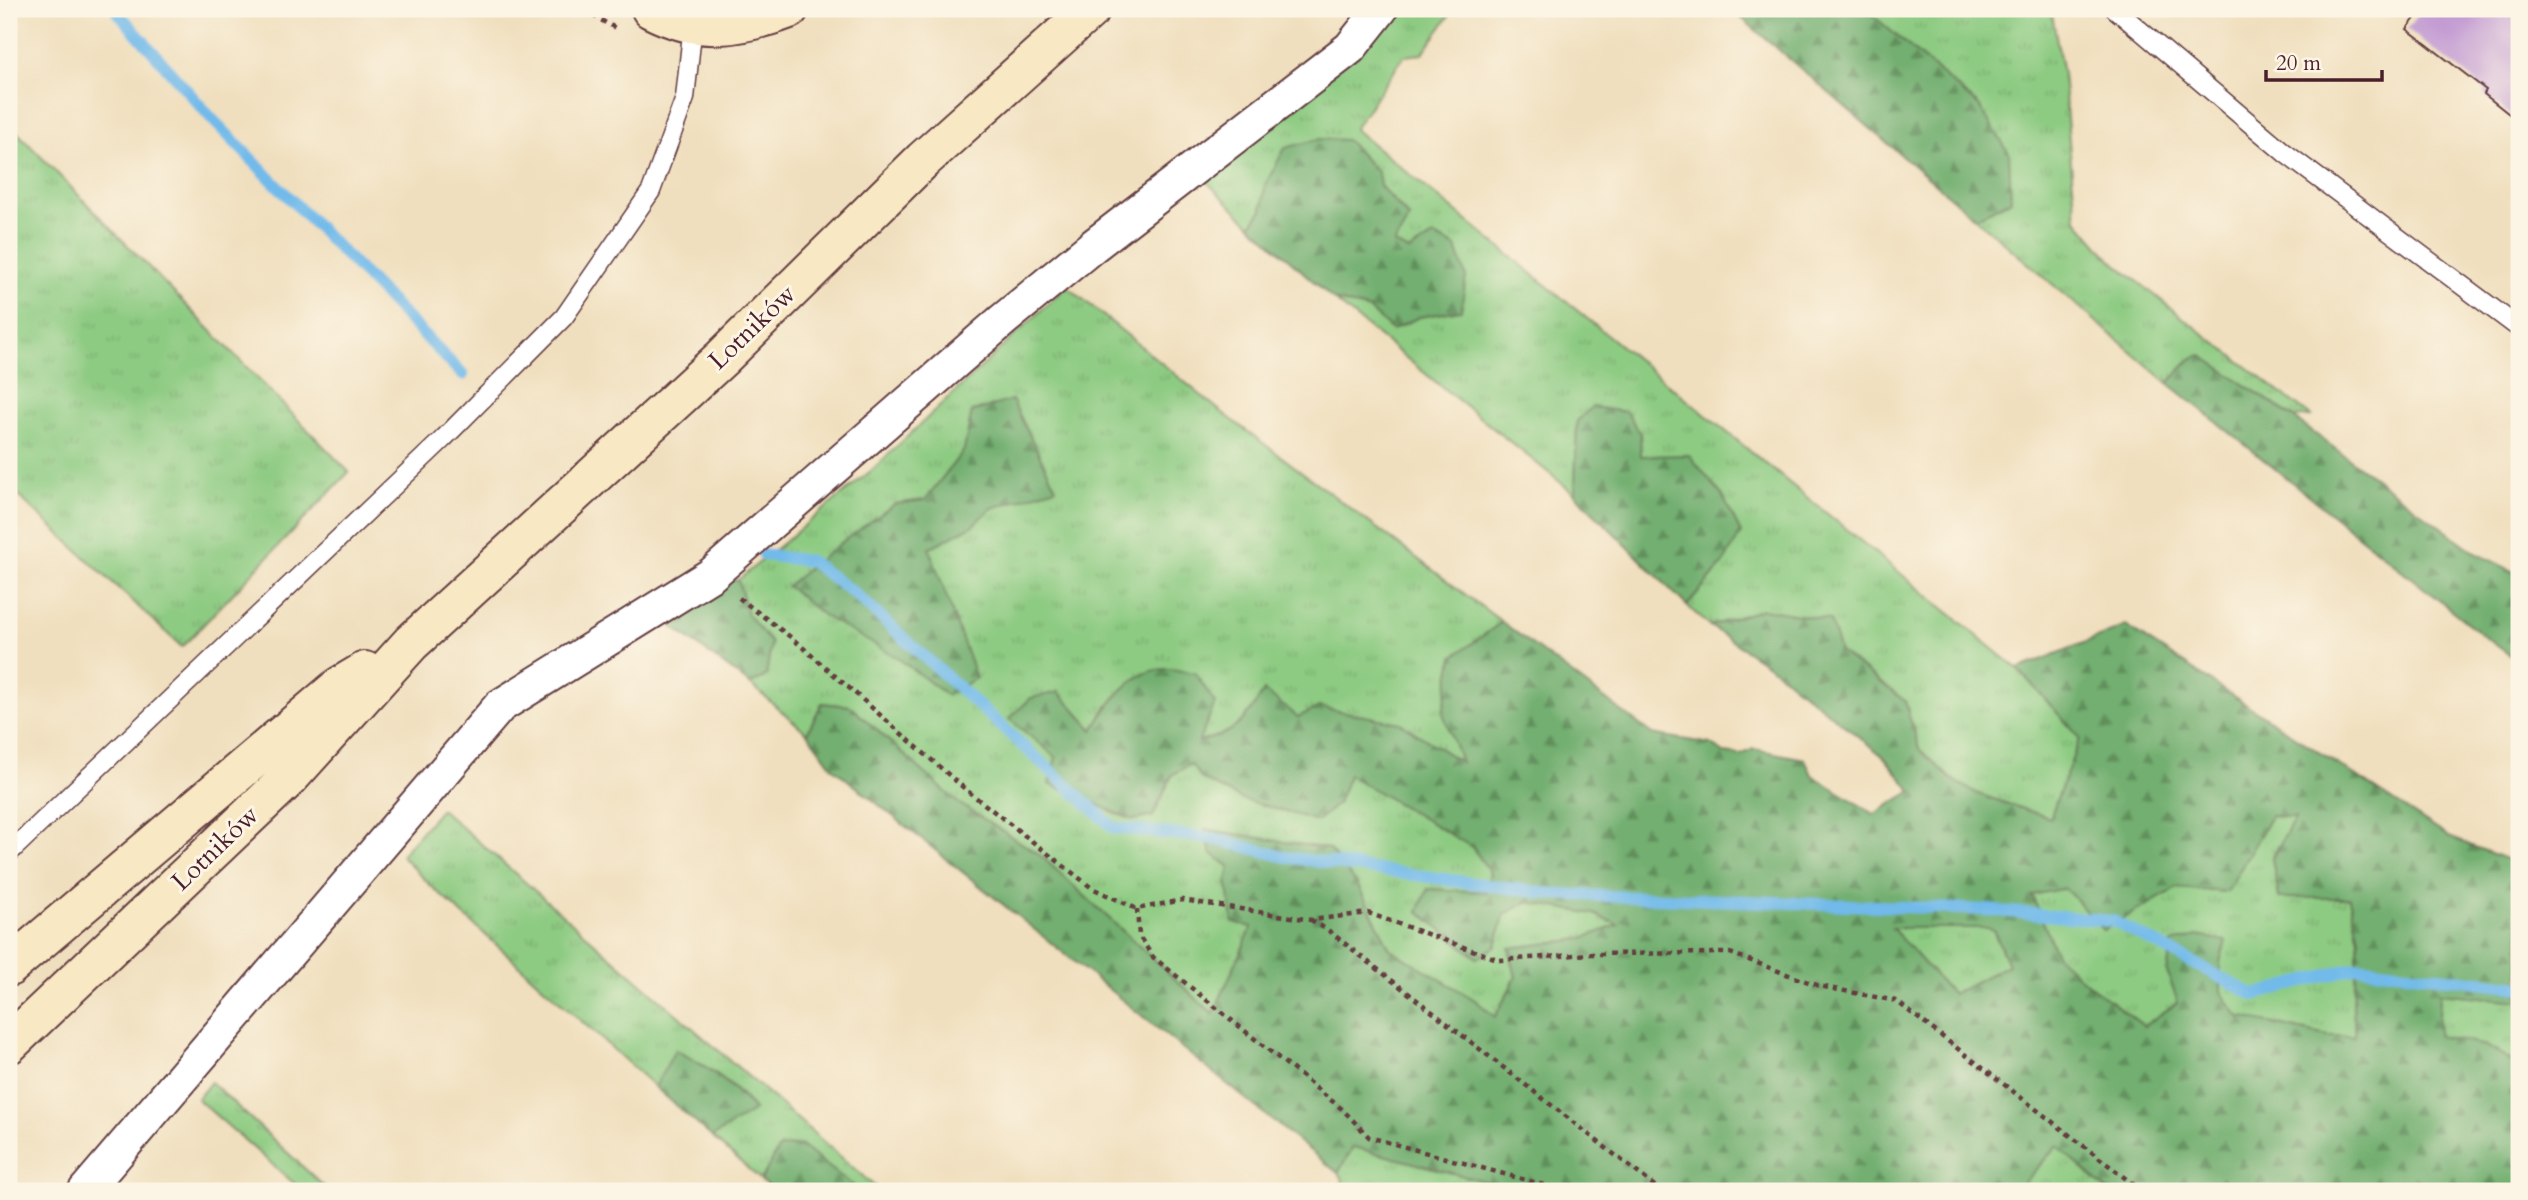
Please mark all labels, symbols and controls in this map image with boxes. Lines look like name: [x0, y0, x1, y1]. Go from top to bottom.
scale bar: [2266, 38, 2381, 82]
text: 20 m: [2276, 49, 2321, 78]
street label: Lotników: [701, 276, 803, 377]
street label: Lotników: [164, 797, 266, 898]

